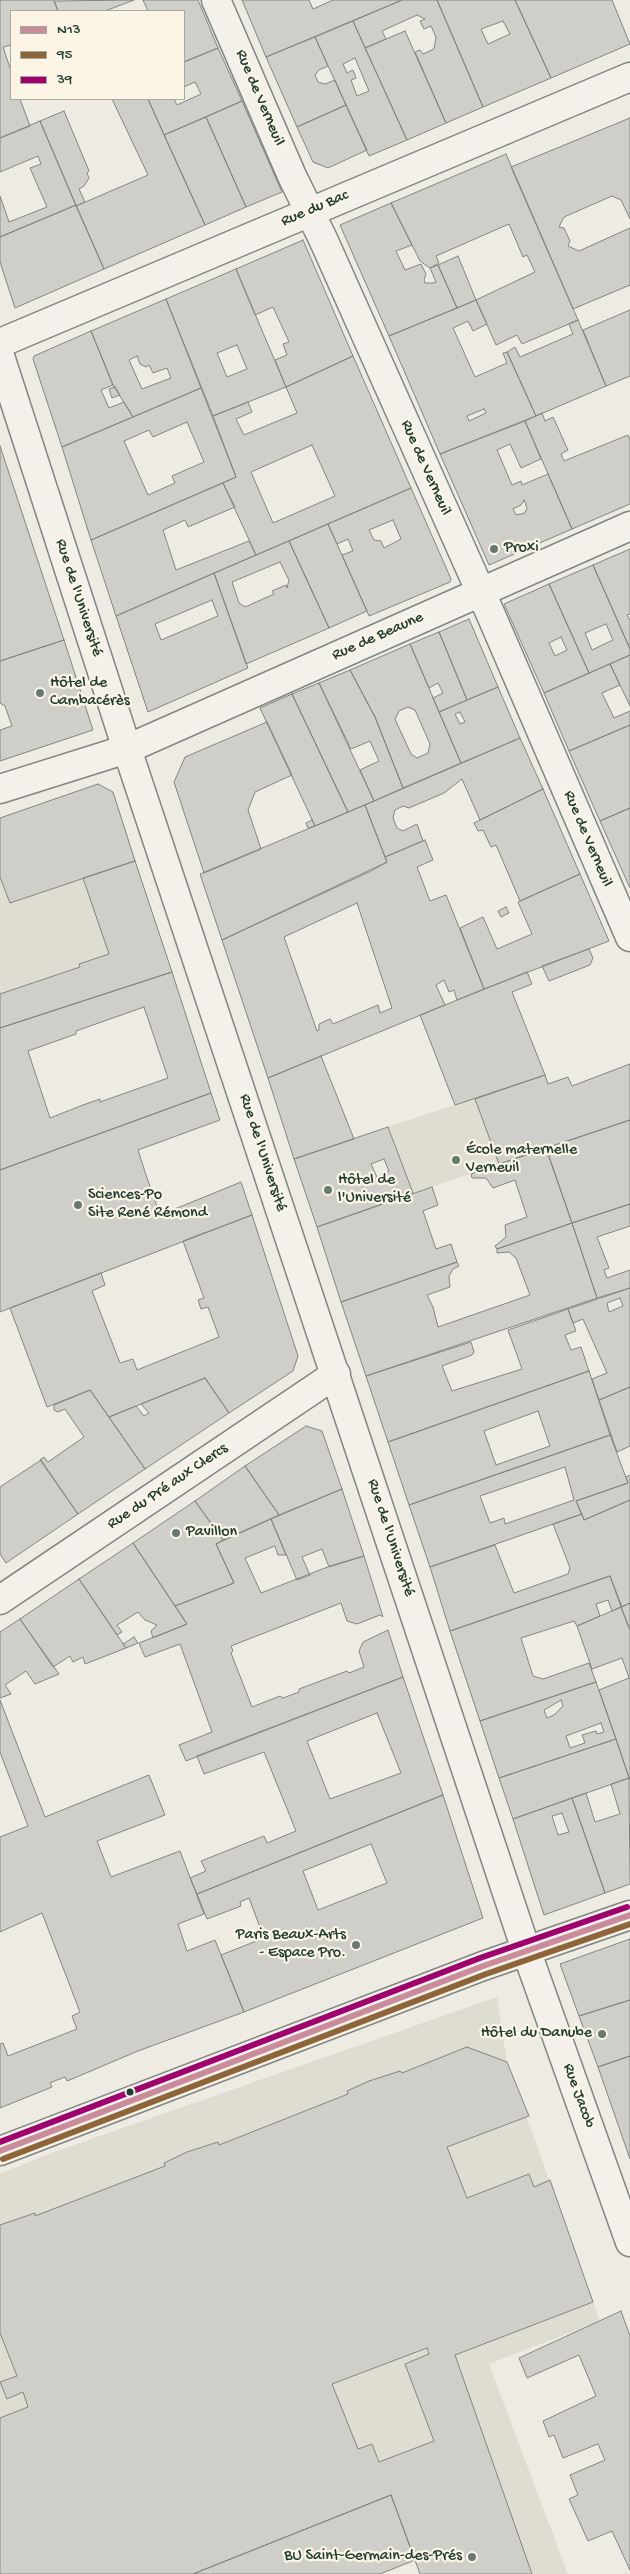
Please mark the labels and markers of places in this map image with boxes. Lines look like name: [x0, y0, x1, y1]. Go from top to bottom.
place label: Proxi: [504, 539, 539, 559]
marker: Proxi: [488, 543, 500, 555]
place label: Hôtel de Cambacérès: [50, 674, 130, 712]
marker: Hôtel de Cambacérès: [34, 687, 46, 699]
place label: École maternelle Verneuil: [466, 1141, 577, 1179]
marker: École maternelle Verneuil: [450, 1154, 462, 1166]
place label: Hôtel de l'Université: [338, 1171, 411, 1209]
marker: Hôtel de l'Université: [322, 1184, 334, 1196]
place label: Sciences-Po Site René Rémond: [88, 1186, 207, 1224]
marker: Sciences-Po Site René Rémond: [72, 1199, 84, 1211]
place label: Pavillon: [186, 1523, 237, 1543]
marker: Pavillon: [170, 1527, 182, 1539]
place label: Paris Beaux-Arts - Espace Pro.: [236, 1926, 346, 1964]
marker: Paris Beaux-Arts - Espace Pro.: [350, 1939, 362, 1951]
place label: Hôtel du Danube: [481, 2024, 592, 2044]
marker: Hôtel du Danube: [596, 2028, 608, 2040]
unlabelled marker: [125, 2087, 135, 2097]
place label: BU Saint-Germain-des-Prés: [284, 2547, 462, 2567]
marker: BU Saint-Germain-des-Prés: [466, 2551, 478, 2563]

